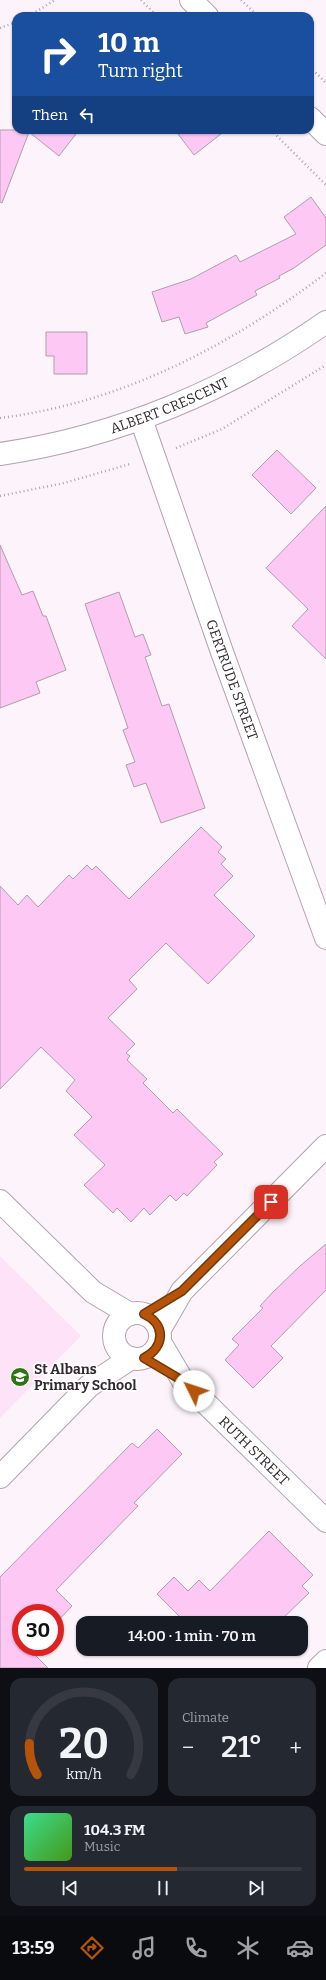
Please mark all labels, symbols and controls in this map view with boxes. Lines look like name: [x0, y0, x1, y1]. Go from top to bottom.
text: 10 m: [98, 26, 160, 59]
icon: right: [32, 28, 84, 80]
text: Turn right: [98, 60, 183, 82]
icon: left: [76, 104, 98, 126]
text: Then: [32, 106, 68, 124]
street label: ALBERT CRESCENT: [108, 373, 232, 437]
street label: GERTRUDE STREET: [203, 617, 262, 742]
pin: [254, 1185, 288, 1219]
icon: arrive: [260, 1191, 282, 1213]
place label: St Albans Primary School: [34, 1361, 137, 1394]
school or university icon: St Albans Primary School: [9, 1366, 31, 1388]
position arrow: [173, 1370, 215, 1412]
street label: RUTH STREET: [216, 1413, 293, 1489]
speed limit sign: 30: [12, 1604, 64, 1656]
text: 14:00 · 1 min · 70 m: [128, 1627, 256, 1645]
text: Climate: [182, 1710, 229, 1725]
text: 20: [59, 1719, 109, 1769]
text: 21°: [221, 1729, 262, 1765]
text: −: [182, 1734, 194, 1761]
text: +: [289, 1734, 302, 1761]
text: km/h: [66, 1766, 102, 1783]
text: 104.3 FM: [84, 1821, 145, 1839]
text: Music: [84, 1839, 120, 1854]
icon: previous: [59, 1877, 81, 1899]
icon: pause: [152, 1877, 174, 1899]
icon: next: [245, 1877, 267, 1899]
icon: directions: [78, 1934, 106, 1962]
icon: music: [130, 1934, 158, 1962]
icon: phone: [182, 1934, 210, 1962]
icon: climate: [234, 1934, 262, 1962]
icon: car: [286, 1934, 314, 1962]
text: 13:59: [12, 1937, 55, 1959]

